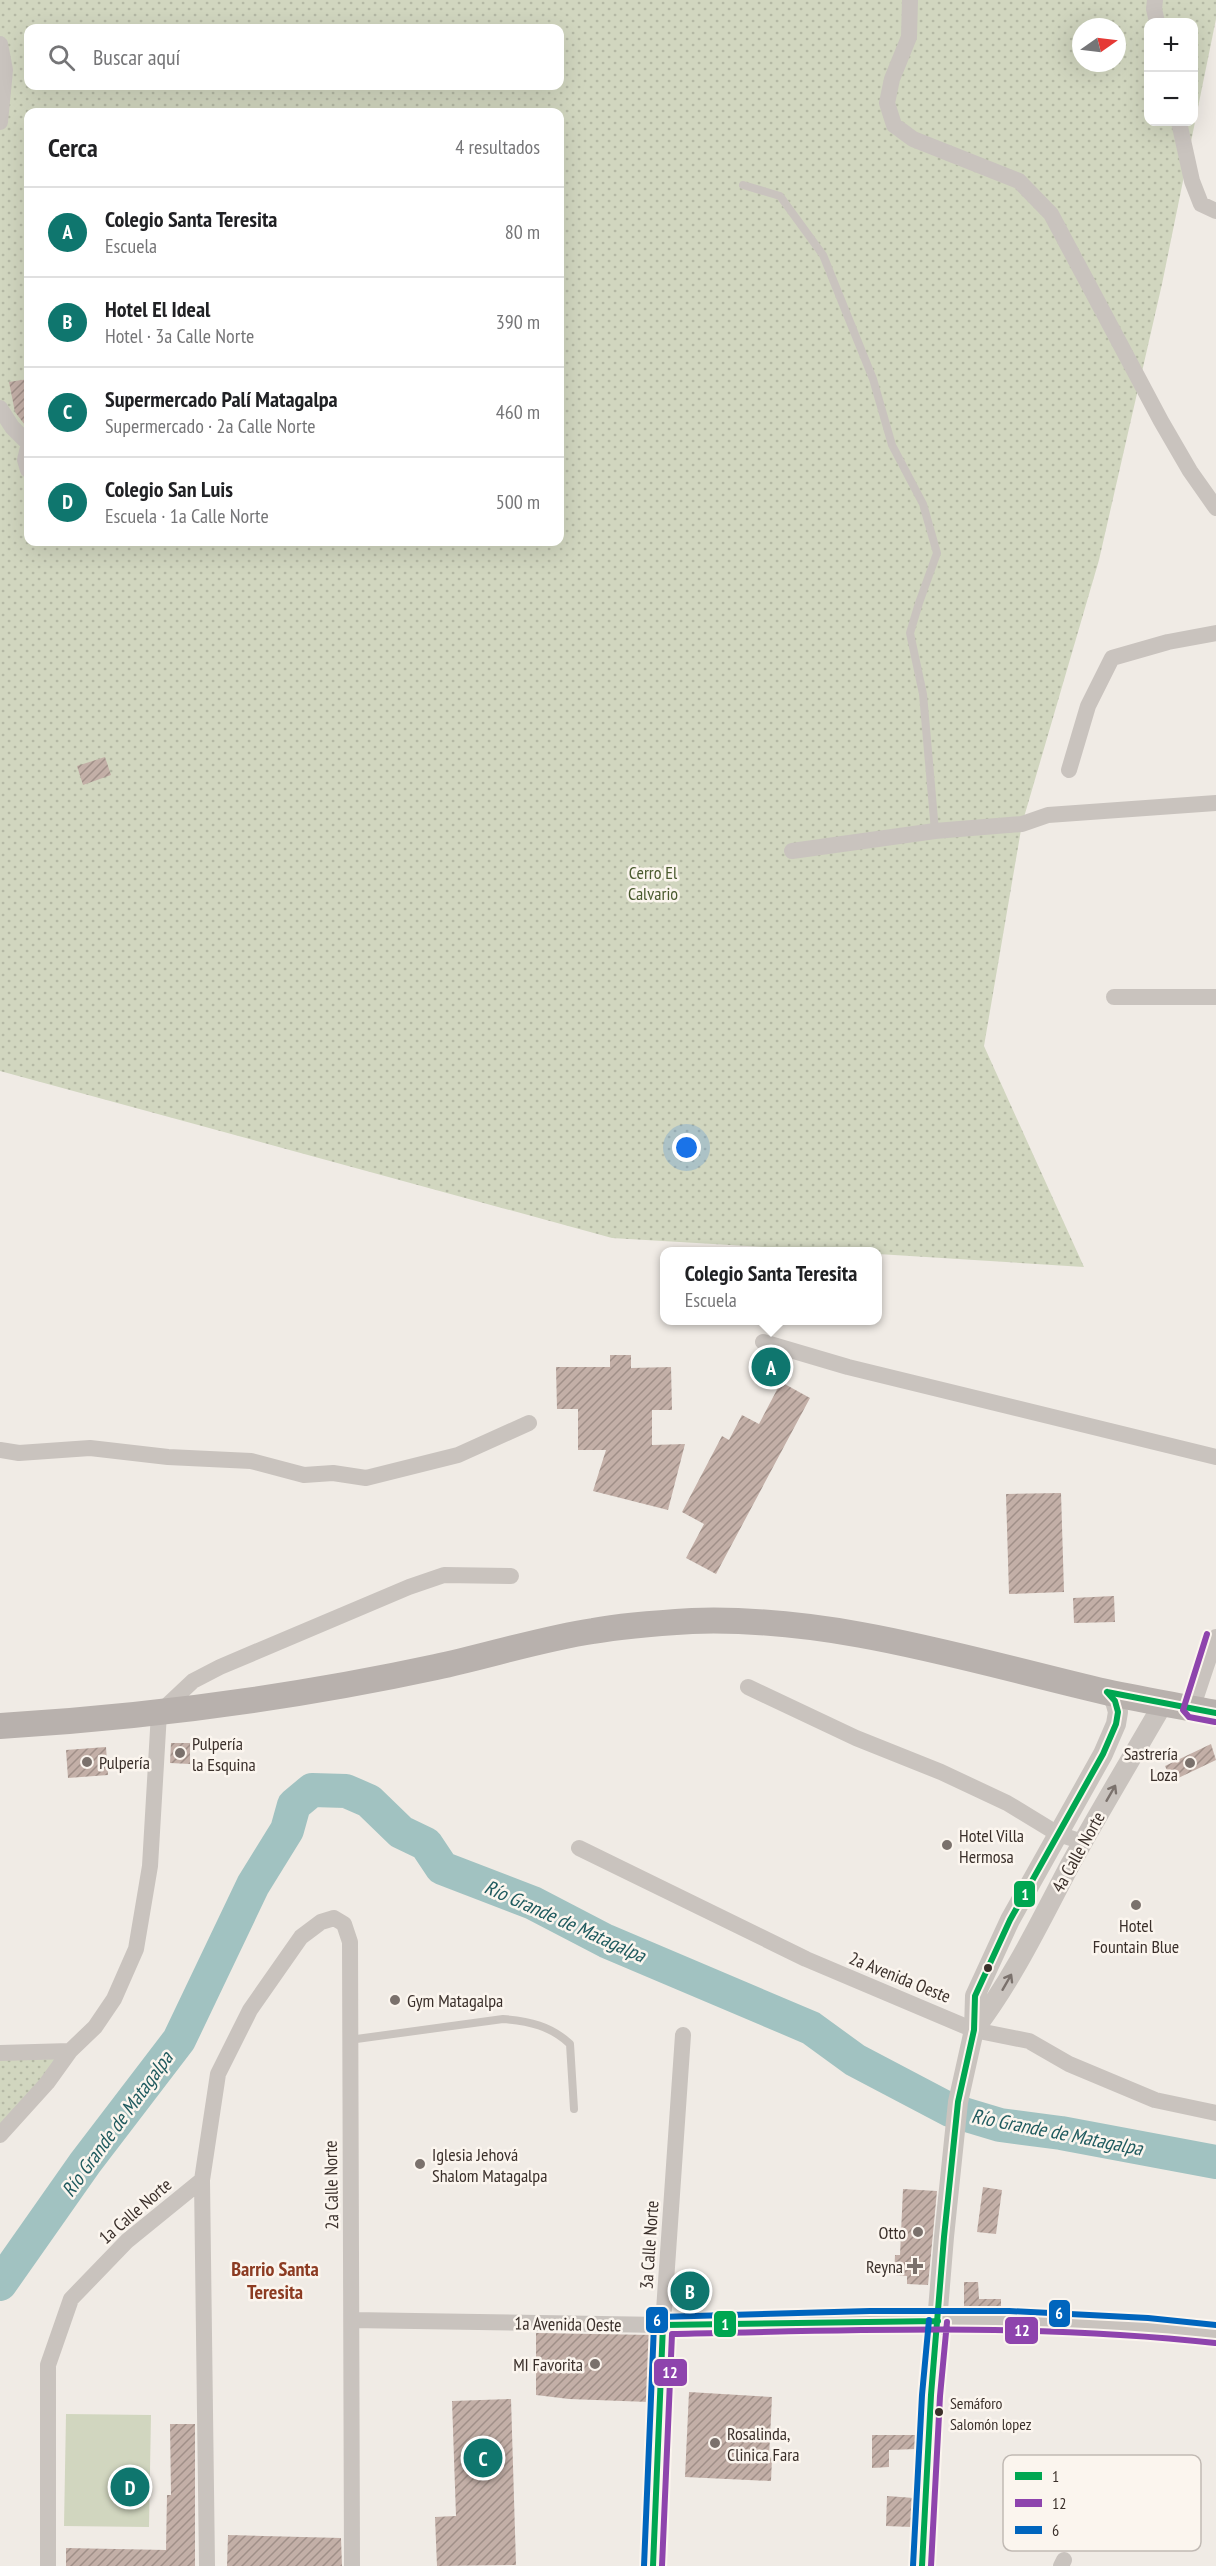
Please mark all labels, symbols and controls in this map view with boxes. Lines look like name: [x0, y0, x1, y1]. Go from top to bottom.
north arrow: [1072, 18, 1126, 72]
map controls: [1144, 18, 1198, 126]
button: +: [1144, 18, 1198, 72]
search box: [24, 24, 564, 90]
icon: search: [45, 41, 78, 74]
text: Buscar aquí: [93, 43, 180, 71]
button: −: [1144, 72, 1198, 126]
text: Cerca: [48, 131, 98, 164]
text: 4 resultados: [455, 134, 540, 160]
text: Colegio Santa Teresita: [105, 205, 277, 233]
text: A: [62, 219, 73, 245]
text: 80 m: [505, 219, 540, 245]
text: Escuela: [105, 233, 157, 259]
text: Hotel El Ideal: [105, 295, 210, 323]
text: B: [63, 309, 72, 335]
text: 390 m: [496, 309, 540, 335]
text: Hotel · 3a Calle Norte: [105, 323, 254, 349]
text: Supermercado Palí Matagalpa: [105, 385, 338, 413]
text: C: [63, 399, 72, 425]
text: 460 m: [496, 399, 540, 425]
text: Supermercado · 2a Calle Norte: [105, 413, 316, 439]
text: Colegio San Luis: [105, 475, 233, 503]
text: D: [62, 489, 73, 515]
text: 500 m: [496, 489, 540, 515]
text: Escuela · 1a Calle Norte: [105, 503, 269, 529]
park label: Cerro El Calvario: [628, 861, 678, 905]
your location: [672, 1133, 701, 1162]
popup: [660, 1247, 882, 1325]
text: Colegio Santa Teresita: [685, 1259, 857, 1287]
text: Escuela: [685, 1287, 737, 1313]
pin: A: [752, 1344, 790, 1390]
place label: Pulpería la Esquina: [192, 1732, 256, 1776]
place label: Sastrería Loza: [1124, 1742, 1178, 1786]
marker: Pulpería la Esquina: [173, 1746, 187, 1760]
place label: Pulpería: [99, 1751, 150, 1774]
marker: Pulpería: [80, 1755, 94, 1769]
marker: Sastrería Loza: [1183, 1756, 1197, 1770]
one-way arrow: [1106, 1785, 1118, 1802]
street label: 4a Calle Norte: [1046, 1807, 1110, 1897]
place label: Hotel Villa Hermosa: [959, 1824, 1024, 1868]
marker: Hotel Villa Hermosa: [940, 1838, 954, 1852]
water label: Río Grande de Matagalpa: [480, 1874, 650, 1969]
line badge: 1: [1013, 1880, 1036, 1908]
text: 1: [1021, 1884, 1029, 1904]
marker: Hotel Fountain Blue: [1129, 1898, 1143, 1912]
place label: Hotel Fountain Blue: [1093, 1914, 1179, 1958]
street label: 2a Avenida Oeste: [846, 1946, 954, 2008]
unlabelled marker: [982, 1962, 994, 1974]
one-way arrow: [1001, 1974, 1013, 1991]
place label: Gym Matagalpa: [407, 1989, 503, 2012]
marker: Gym Matagalpa: [388, 1993, 402, 2007]
water label: Río Grande de Matagalpa: [55, 2045, 179, 2202]
water label: Río Grande de Matagalpa: [969, 2103, 1146, 2162]
street label: 2a Calle Norte: [319, 2140, 343, 2230]
place label: Iglesia Jehová Shalom Matagalpa: [432, 2143, 547, 2187]
marker: Iglesia Jehová Shalom Matagalpa: [413, 2157, 427, 2171]
street label: 1a Calle Norte: [94, 2173, 176, 2249]
street label: 3a Calle Norte: [634, 2200, 664, 2290]
place label: Otto: [879, 2221, 906, 2244]
marker: Otto: [911, 2225, 925, 2239]
place label: Reyna: [866, 2255, 903, 2278]
district label: Barrio Santa Teresita: [231, 2256, 319, 2305]
marker: Reyna: [908, 2259, 922, 2273]
pin: B: [670, 2268, 710, 2314]
line badge: 6: [1048, 2299, 1071, 2328]
text: 6: [1055, 2303, 1063, 2323]
line badge: 6: [645, 2306, 669, 2334]
text: 6: [653, 2310, 661, 2330]
line badge: 1: [713, 2310, 737, 2338]
street label: 1a Avenida Oeste: [514, 2312, 622, 2336]
text: 1: [721, 2314, 729, 2334]
line badge: 12: [1004, 2316, 1039, 2345]
text: 12: [1014, 2320, 1030, 2340]
place label: MI Favorita: [513, 2353, 583, 2376]
marker: MI Favorita: [588, 2357, 602, 2371]
line badge: 12: [653, 2358, 688, 2387]
text: 12: [662, 2362, 678, 2382]
place label: Semáforo Salomón lopez: [950, 2393, 1032, 2434]
marker: Semáforo Salomón lopez: [933, 2406, 945, 2418]
place label: Rosalinda, Clinica Fara: [727, 2422, 799, 2466]
pin: C: [464, 2436, 502, 2480]
marker: Rosalinda, Clinica Fara: [708, 2436, 722, 2450]
legend: [1003, 2455, 1201, 2551]
pin: D: [110, 2464, 150, 2510]
text: 1: [1052, 2466, 1059, 2486]
text: 12: [1052, 2493, 1066, 2513]
text: 6: [1052, 2520, 1059, 2540]

